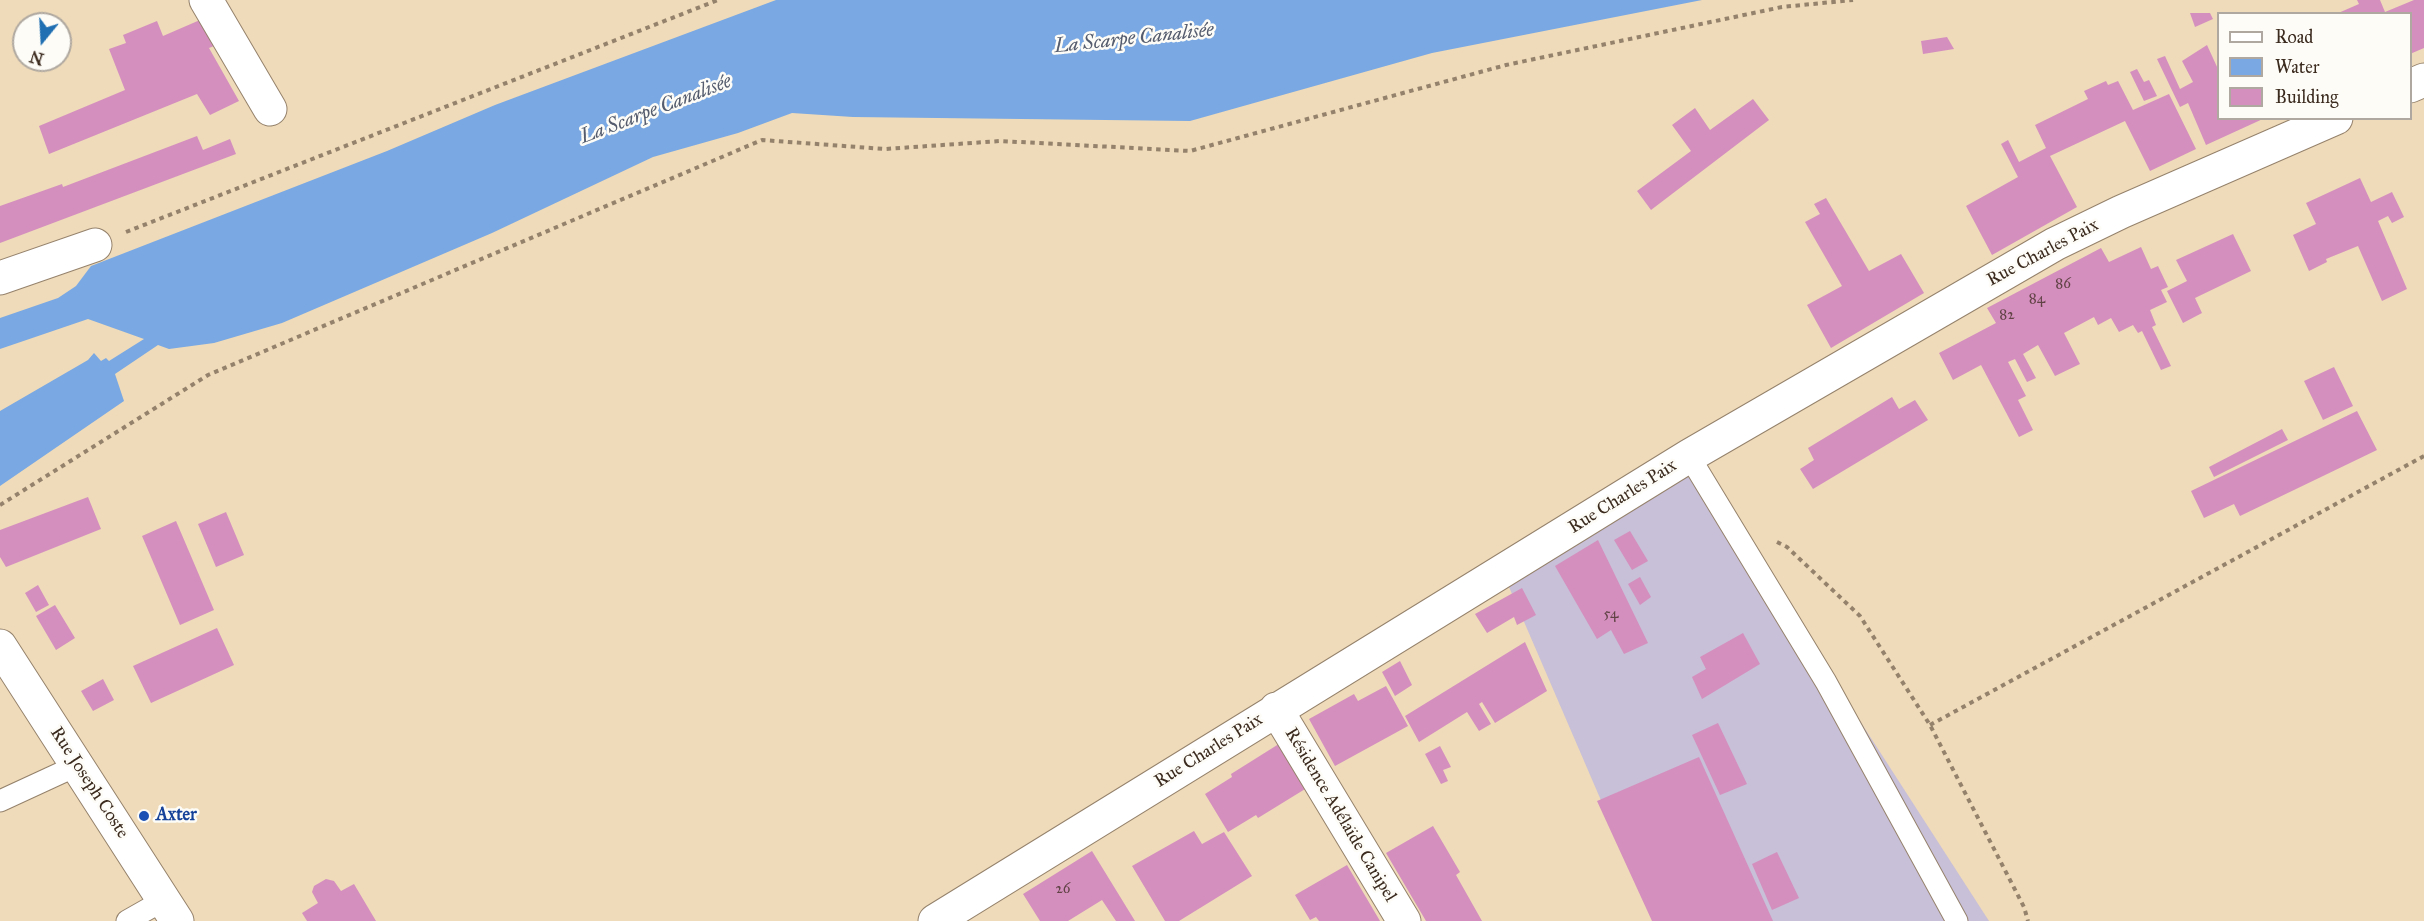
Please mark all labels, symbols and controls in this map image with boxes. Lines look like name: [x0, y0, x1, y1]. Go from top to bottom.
north arrow: [12, 12, 72, 72]
legend: [2217, 12, 2412, 120]
water label: La Scarpe Canalisée: [1053, 19, 1215, 59]
text: Road: [2275, 26, 2313, 48]
text: N: [28, 47, 46, 69]
text: Water: [2275, 56, 2319, 78]
water label: La Scarpe Canalisée: [577, 70, 735, 150]
text: Building: [2275, 86, 2338, 108]
street label: Rue Charles Paix: [1984, 215, 2102, 291]
house number: 86: [2055, 275, 2071, 293]
house number: 84: [2029, 290, 2045, 308]
house number: 82: [1999, 306, 2015, 324]
street label: Rue Charles Paix: [1565, 455, 1681, 539]
house number: 54: [1604, 605, 1618, 623]
street label: Rue Charles Paix: [1151, 709, 1267, 793]
street label: Rue Joseph Coste: [45, 723, 133, 843]
street label: Résidence Adélaïde Canipel: [1279, 724, 1401, 906]
place label: Axter: [156, 805, 197, 827]
marker: Axter: [137, 809, 151, 823]
house number: 26: [1055, 880, 1071, 898]

